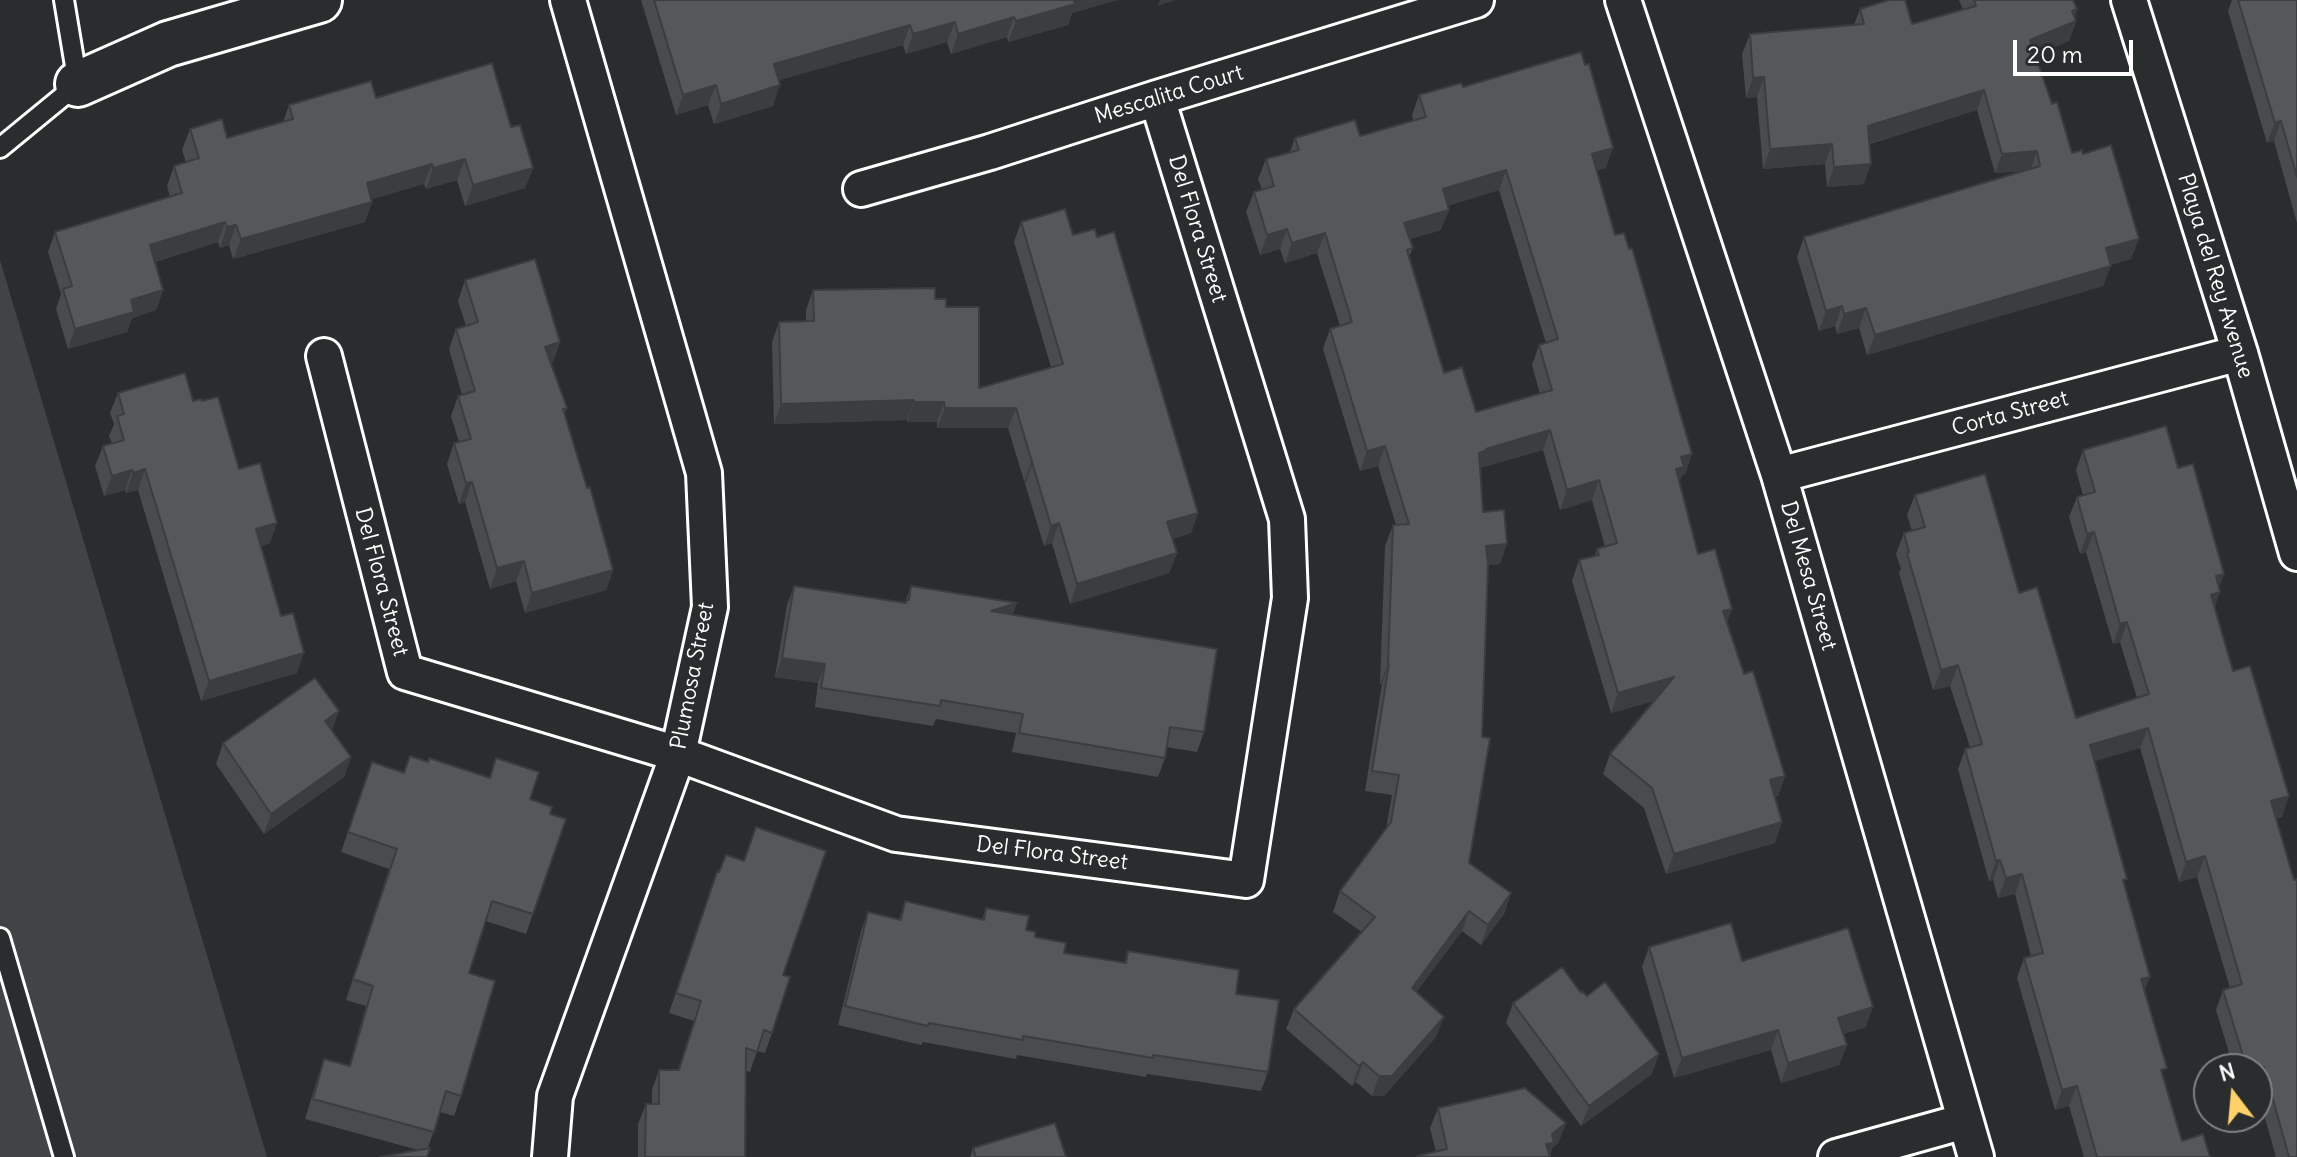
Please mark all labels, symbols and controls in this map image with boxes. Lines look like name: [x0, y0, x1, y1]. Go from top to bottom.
scale bar: [2017, 24, 2137, 74]
text: 20 m: [2027, 39, 2083, 69]
street label: Mescalita Court: [1091, 60, 1247, 130]
street label: Del Flora Street: [1162, 152, 1232, 306]
street label: Playa del Rey Avenue: [2171, 170, 2259, 382]
street label: Corta Street: [1949, 386, 2071, 442]
street label: Del Mesa Street: [1774, 498, 1842, 654]
street label: Del Flora Street: [349, 505, 413, 659]
street label: Plumosa Street: [666, 600, 720, 752]
street label: Del Flora Street: [975, 832, 1129, 876]
north arrow: [2193, 1053, 2273, 1133]
text: N: [2216, 1056, 2238, 1087]

